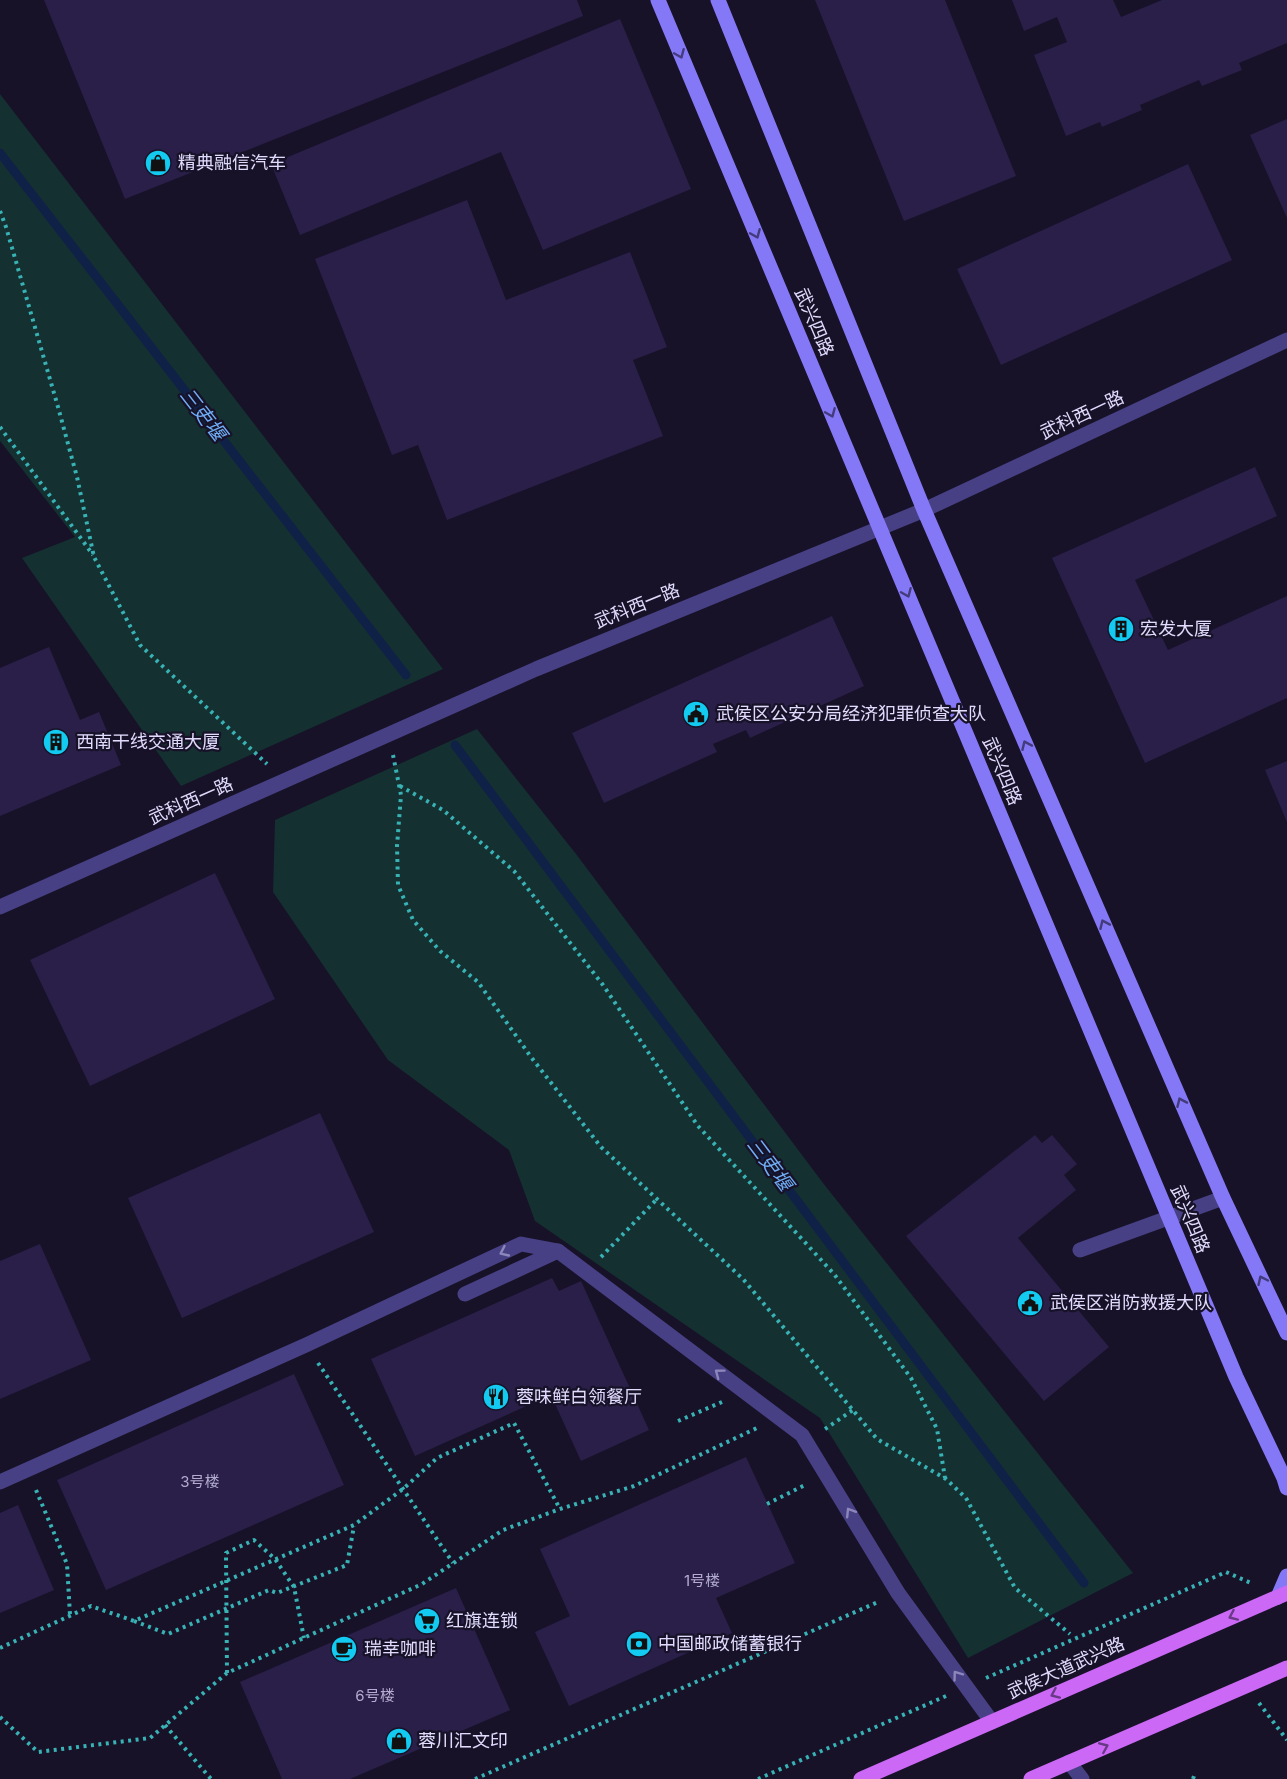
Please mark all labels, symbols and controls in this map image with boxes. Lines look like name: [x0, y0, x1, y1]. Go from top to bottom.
one-way arrow: [673, 48, 685, 59]
shop icon: 精典融信汽车: [143, 148, 173, 178]
place label: 精典融信汽车: [178, 152, 286, 173]
one-way arrow: [749, 227, 761, 238]
street label: 武兴四路: [791, 285, 838, 359]
water label: 三吏堰: [175, 383, 233, 447]
street label: 武科西一路: [1037, 386, 1127, 443]
one-way arrow: [824, 407, 836, 418]
street label: 武科西一路: [591, 579, 682, 632]
one-way arrow: [900, 587, 912, 598]
building icon: 宏发大厦: [1106, 614, 1136, 644]
place label: 宏发大厦: [1140, 618, 1212, 639]
public building icon: 武侯区公安分局经济犯罪侦查大队: [681, 699, 711, 729]
place label: 武侯区公安分局经济犯罪侦查大队: [716, 703, 986, 724]
building icon: 西南干线交通大厦: [41, 727, 71, 757]
place label: 西南干线交通大厦: [76, 731, 220, 752]
street label: 武兴四路: [979, 734, 1026, 808]
one-way arrow: [1021, 740, 1033, 751]
street label: 武科西一路: [145, 773, 236, 828]
one-way arrow: [1099, 919, 1111, 930]
one-way arrow: [1177, 1098, 1189, 1109]
water label: 三吏堰: [742, 1133, 799, 1198]
street label: 武兴四路: [1167, 1182, 1214, 1256]
one-way arrow: [499, 1244, 510, 1256]
one-way arrow: [1257, 1275, 1269, 1286]
public building icon: 武侯区消防救援大队: [1015, 1288, 1045, 1318]
place label: 武侯区消防救援大队: [1050, 1292, 1212, 1313]
one-way arrow: [714, 1369, 725, 1380]
restaurant icon: 蓉味鲜白领餐厅: [481, 1382, 511, 1412]
place label: 蓉味鲜白领餐厅: [516, 1386, 642, 1407]
house number: 3号楼: [180, 1472, 220, 1491]
one-way arrow: [845, 1508, 857, 1518]
house number: 1号楼: [684, 1571, 720, 1590]
supermarket icon: 红旗连锁: [412, 1606, 442, 1636]
one-way arrow: [1229, 1609, 1240, 1621]
place label: 红旗连锁: [446, 1610, 518, 1631]
bank icon: 中国邮政储蓄银行: [624, 1629, 654, 1659]
street label: 武侯大道武兴路: [1004, 1632, 1128, 1703]
place label: 中国邮政储蓄银行: [658, 1633, 802, 1654]
cafe icon: 瑞幸咖啡: [329, 1634, 359, 1664]
place label: 瑞幸咖啡: [364, 1638, 436, 1659]
one-way arrow: [954, 1670, 965, 1681]
house number: 6号楼: [355, 1686, 395, 1705]
one-way arrow: [1050, 1687, 1061, 1699]
shop icon: 蓉川汇文印: [384, 1726, 414, 1756]
place label: 蓉川汇文印: [418, 1730, 508, 1751]
one-way arrow: [1098, 1742, 1109, 1754]

